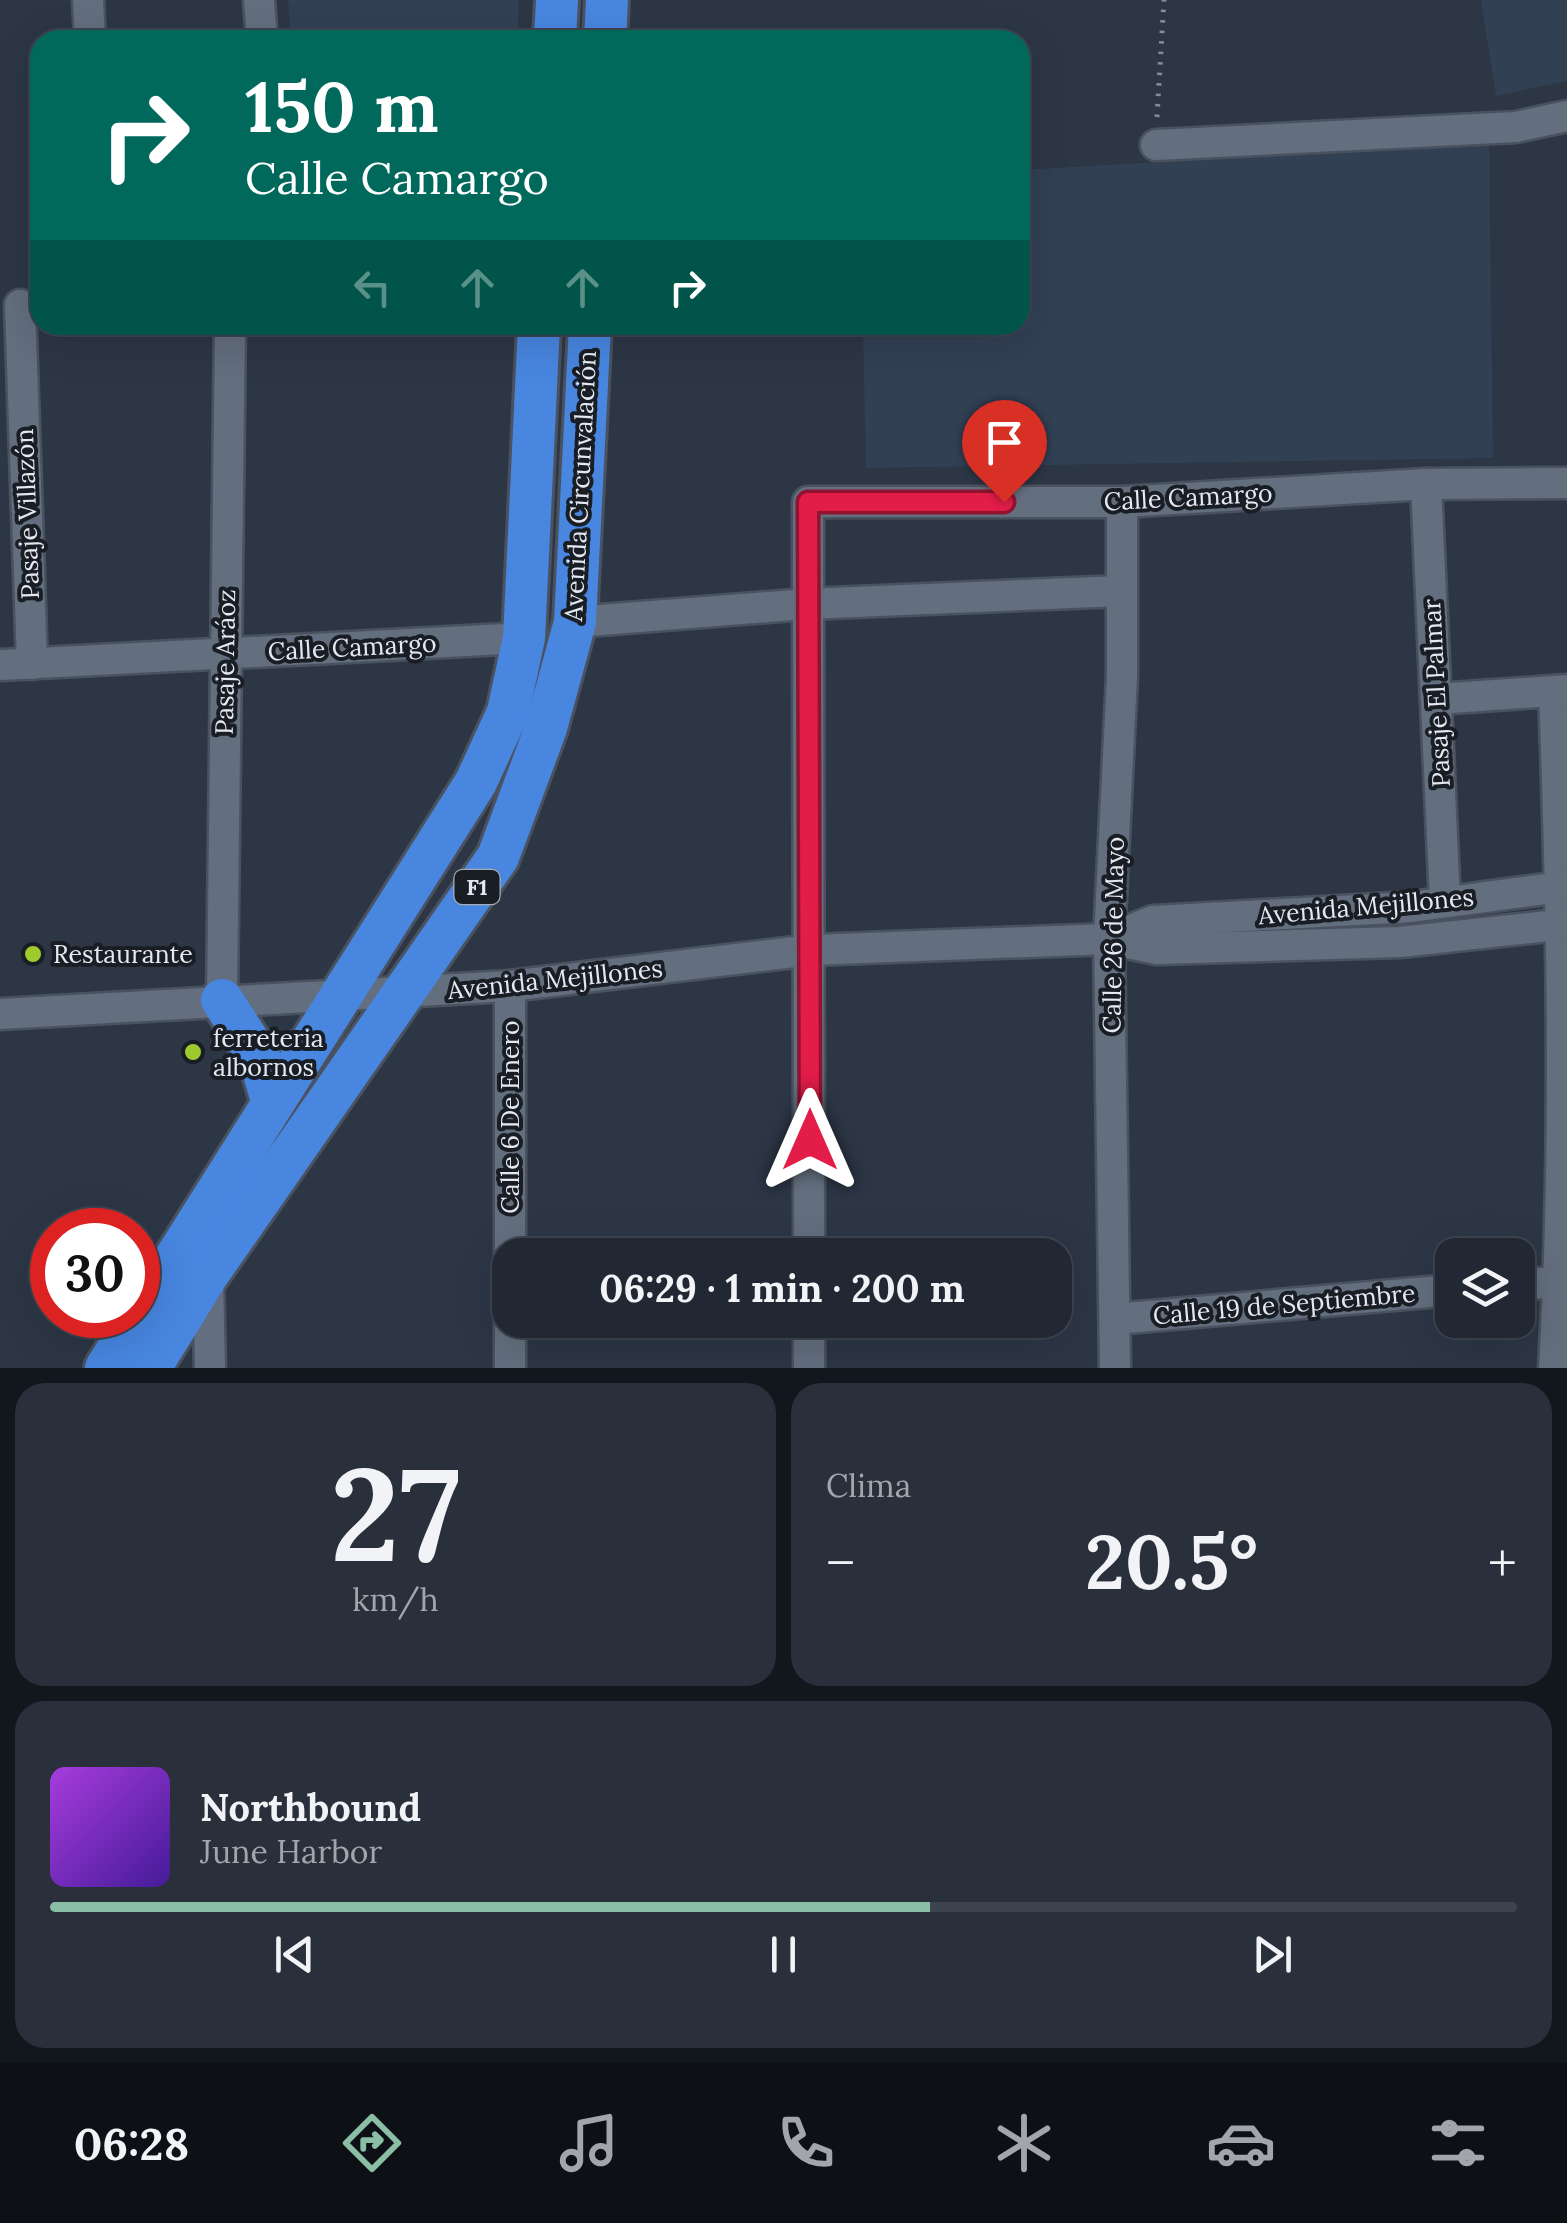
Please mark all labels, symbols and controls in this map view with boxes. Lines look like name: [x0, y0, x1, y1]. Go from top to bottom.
text: 150 m: [245, 62, 439, 151]
icon: right: [80, 70, 210, 200]
text: Calle Camargo: [245, 149, 549, 206]
icon: left: [345, 260, 400, 315]
icon: ahead: [450, 260, 505, 315]
icon: ahead: [555, 260, 610, 315]
icon: right: [660, 260, 715, 315]
street label: Avenida Circunvalación: [557, 350, 603, 623]
pin: [962, 400, 1047, 503]
icon: arrive: [977, 415, 1032, 470]
street label: Pasaje Villazón: [8, 428, 46, 600]
street label: Calle Camargo: [1103, 477, 1273, 517]
street label: Pasaje Aráoz: [208, 589, 242, 735]
street label: Pasaje El Palmar: [1415, 598, 1457, 788]
street label: Calle Camargo: [267, 627, 437, 667]
street label: Calle 26 de Mayo: [1095, 836, 1131, 1034]
road number: F1: [454, 870, 500, 904]
street label: Avenida Mejillones: [1256, 881, 1475, 931]
place label: Restaurante: [53, 938, 193, 970]
marker: Restaurante: [22, 943, 44, 965]
street label: Avenida Mejillones: [445, 952, 664, 1006]
street label: Calle 6 De Enero: [494, 1020, 526, 1214]
place label: ferreteria albornos: [213, 1022, 324, 1083]
marker: ferreteria albornos: [182, 1041, 204, 1063]
position arrow: [758, 1088, 862, 1192]
speed limit sign: 30: [30, 1208, 160, 1338]
map controls: [1435, 1238, 1535, 1338]
button: layers: [1435, 1238, 1535, 1338]
text: 06:29 · 1 min · 200 m: [599, 1264, 965, 1312]
street label: Calle 19 de Septiembre: [1151, 1277, 1417, 1331]
text: 27: [330, 1430, 461, 1597]
text: Clima: [826, 1465, 911, 1506]
text: 20.5°: [1085, 1514, 1258, 1610]
text: −: [826, 1528, 855, 1598]
text: +: [1488, 1528, 1517, 1598]
text: km/h: [352, 1579, 439, 1620]
text: Northbound: [200, 1783, 421, 1831]
text: June Harbor: [200, 1831, 382, 1872]
icon: previous: [267, 1927, 322, 1982]
icon: pause: [756, 1927, 811, 1982]
icon: next: [1245, 1927, 1300, 1982]
icon: directions: [337, 2108, 407, 2178]
icon: music: [554, 2108, 624, 2178]
icon: phone: [771, 2108, 841, 2178]
icon: climate: [989, 2108, 1059, 2178]
icon: car: [1206, 2108, 1276, 2178]
icon: filters: [1423, 2108, 1493, 2178]
text: 06:28: [74, 2115, 189, 2172]

